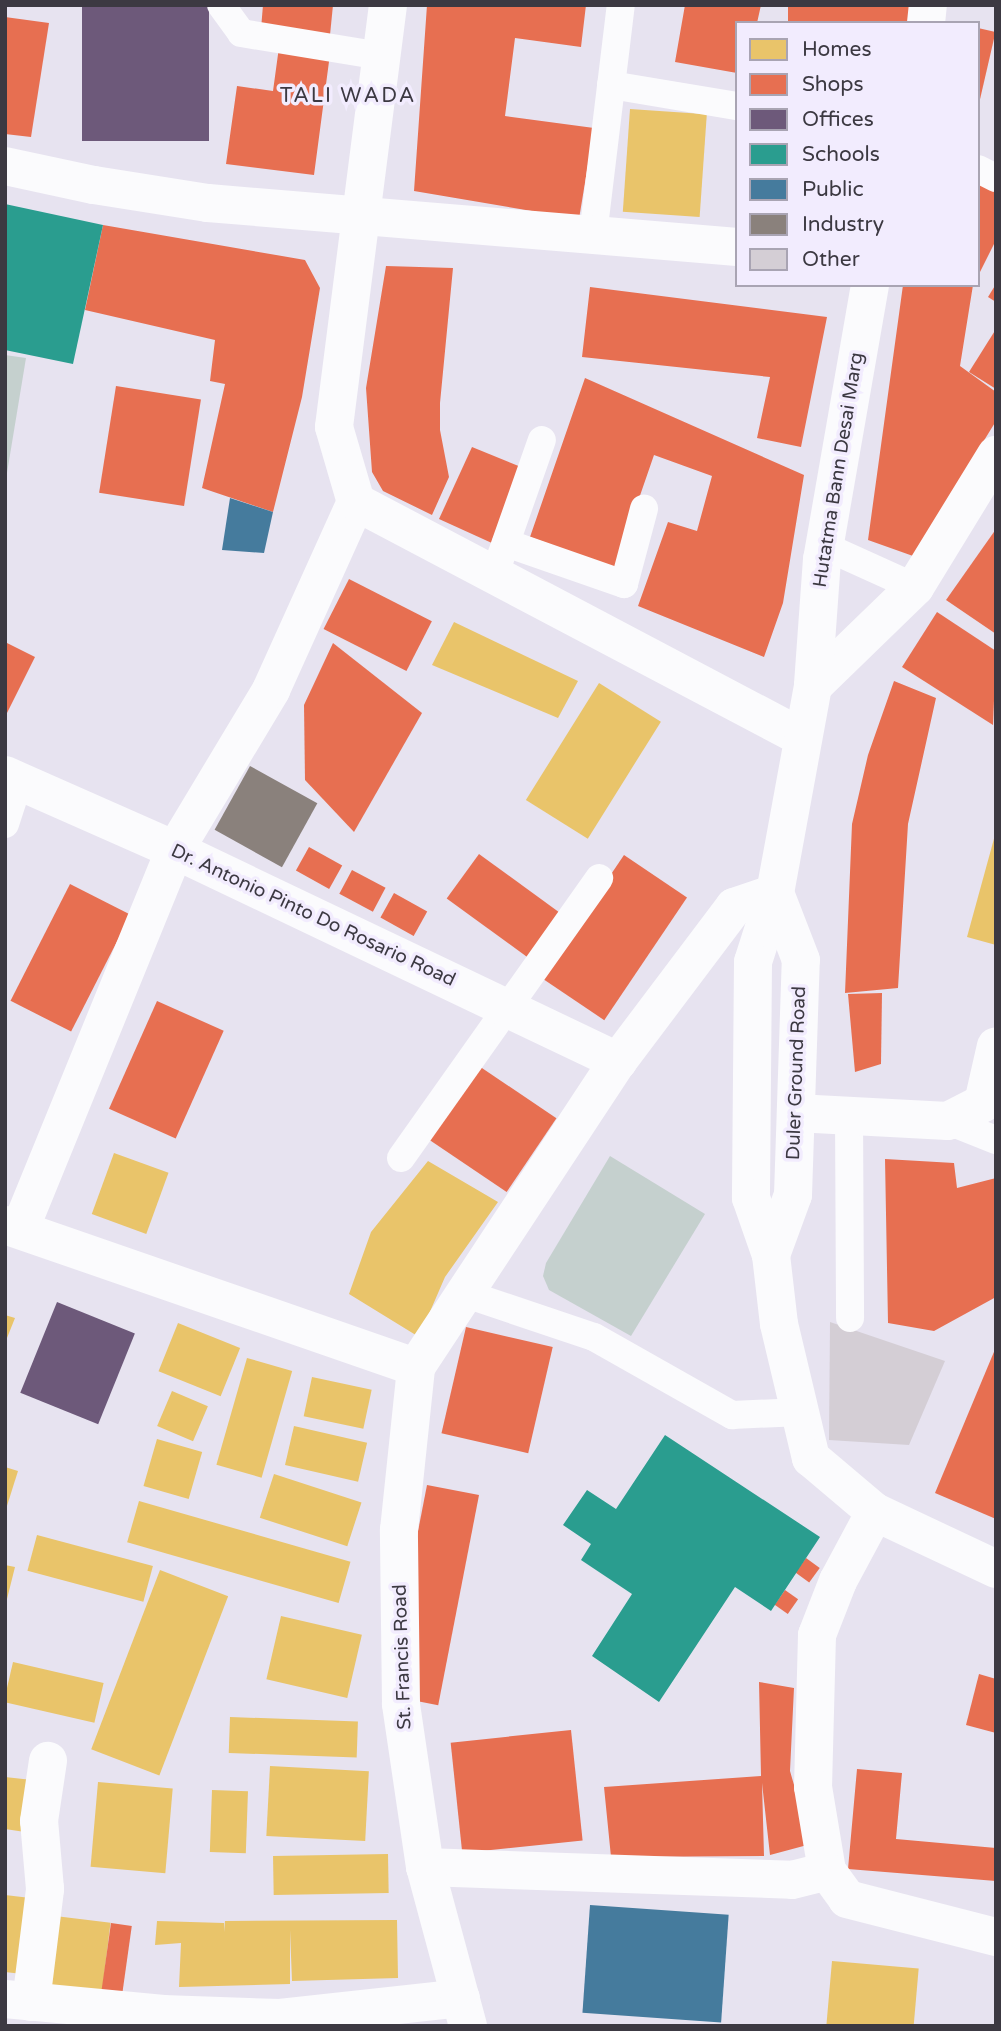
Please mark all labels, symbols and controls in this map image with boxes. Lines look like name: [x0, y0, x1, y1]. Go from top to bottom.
legend: [735, 21, 980, 287]
text: Homes: [802, 37, 872, 62]
text: Shops: [802, 72, 864, 97]
district label: TALI WADA: [281, 83, 415, 109]
text: Offices: [802, 107, 874, 132]
text: Schools: [802, 142, 880, 167]
text: Public: [802, 177, 864, 202]
text: Industry: [802, 212, 884, 237]
text: Other: [802, 247, 860, 272]
street label: Hutatma Bann Desai Marg: [809, 351, 869, 589]
street label: Dr. Antonio Pinto Do Rosario Road: [167, 840, 459, 992]
street label: Duler Ground Road: [783, 986, 811, 1160]
street label: St. Francis Road: [389, 1584, 417, 1730]

